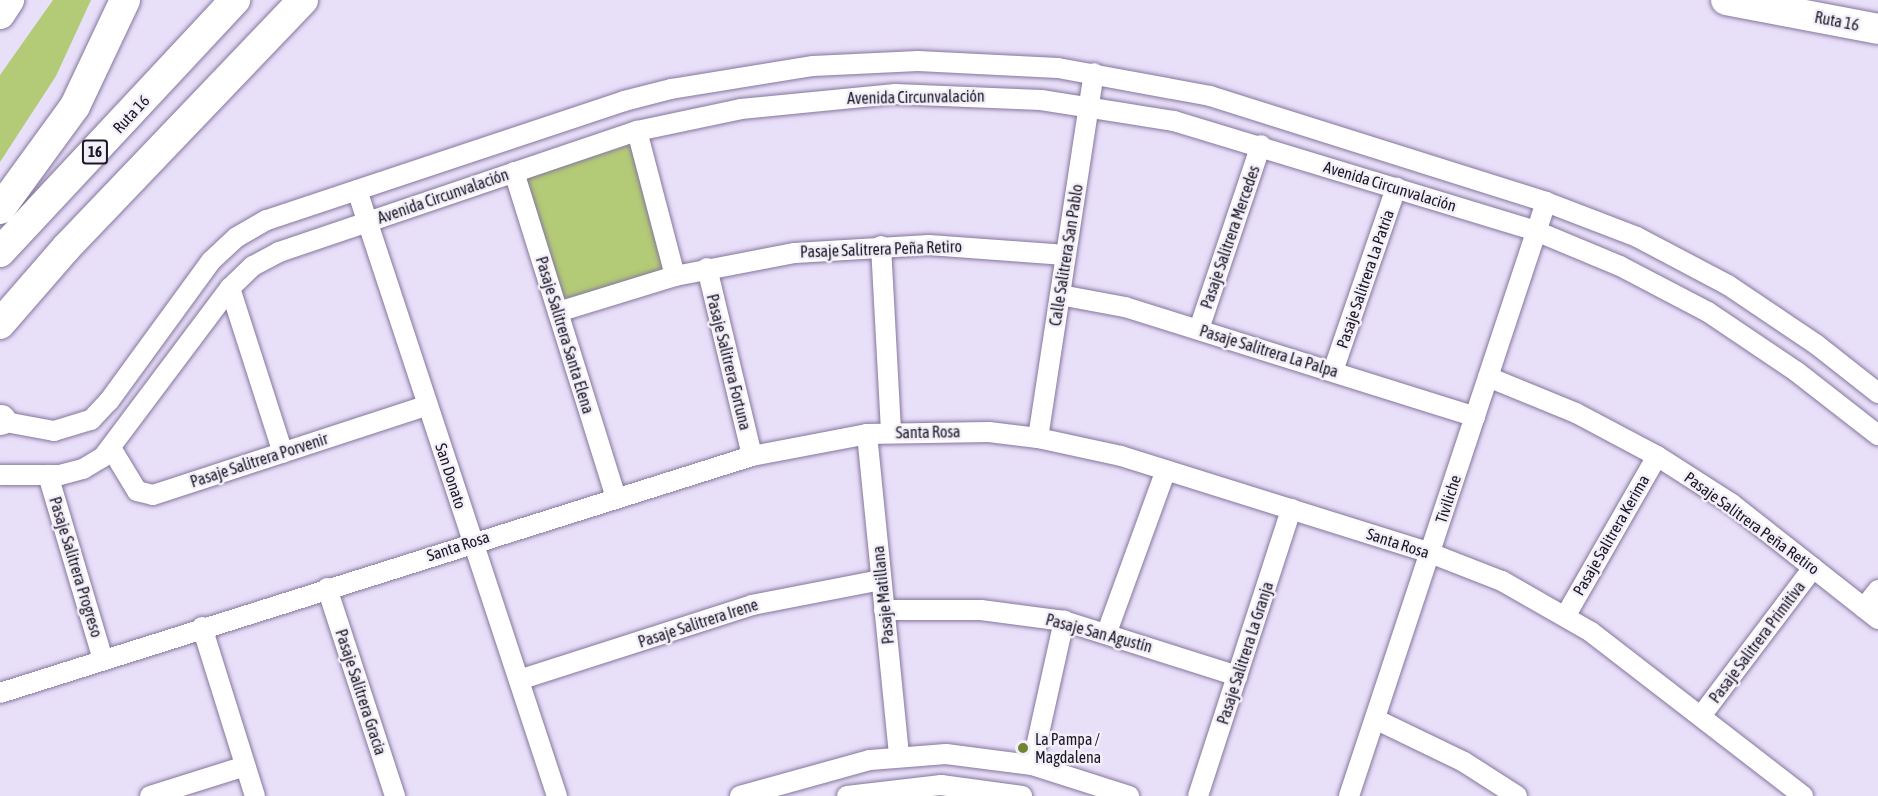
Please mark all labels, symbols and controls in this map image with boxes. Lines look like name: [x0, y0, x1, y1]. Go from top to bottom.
street label: Ruta 16: [1813, 7, 1861, 35]
street label: Avenida Circunvalación: [847, 86, 985, 108]
street label: Ruta 16: [109, 91, 153, 137]
road number: 16: [82, 140, 109, 164]
street label: Avenida Circunvalación: [1321, 157, 1459, 215]
street label: Pasaje Salitrera Mercedes: [1196, 163, 1264, 311]
street label: Avenida Circunvalación: [375, 165, 511, 227]
street label: Calle Salitrera San Pablo: [1045, 183, 1087, 327]
street label: Pasaje Salitrera La Patria: [1332, 207, 1398, 351]
street label: Pasaje Salitrera Peña Retiro: [800, 237, 962, 261]
street label: Pasaje Salitrera Santa Elena: [532, 254, 598, 416]
street label: Pasaje Salitrera Fortuna: [703, 292, 755, 432]
street label: Pasaje Salitrera La Palpa: [1197, 321, 1341, 381]
street label: Santa Rosa: [895, 422, 961, 442]
street label: Pasaje Salitrera Porvenir: [188, 429, 330, 491]
street label: San Donato: [431, 441, 471, 511]
street label: Pasaje Salitrera Peña Retiro: [1681, 468, 1823, 578]
street label: Pasaje Salitrera Kerima: [1569, 471, 1653, 599]
street label: Tiviliche: [1431, 472, 1465, 526]
street label: Pasaje Salitrera Progreso: [45, 494, 107, 640]
street label: Santa Rosa: [1364, 524, 1432, 562]
street label: Santa Rosa: [424, 527, 492, 565]
street label: Pasaje Matillana: [868, 545, 898, 645]
street label: Pasaje Salitrera Primitiva: [1705, 577, 1809, 707]
street label: Pasaje Salitrera La Granja: [1213, 579, 1277, 727]
street label: Pasaje Salitrera Irene: [636, 595, 760, 651]
street label: Pasaje San Agustín: [1044, 610, 1154, 656]
street label: Pasaje Salitrera Gracia: [332, 627, 390, 757]
place label: La Pampa / Magdalena: [1035, 729, 1101, 767]
marker: La Pampa / Magdalena: [1016, 741, 1030, 755]

